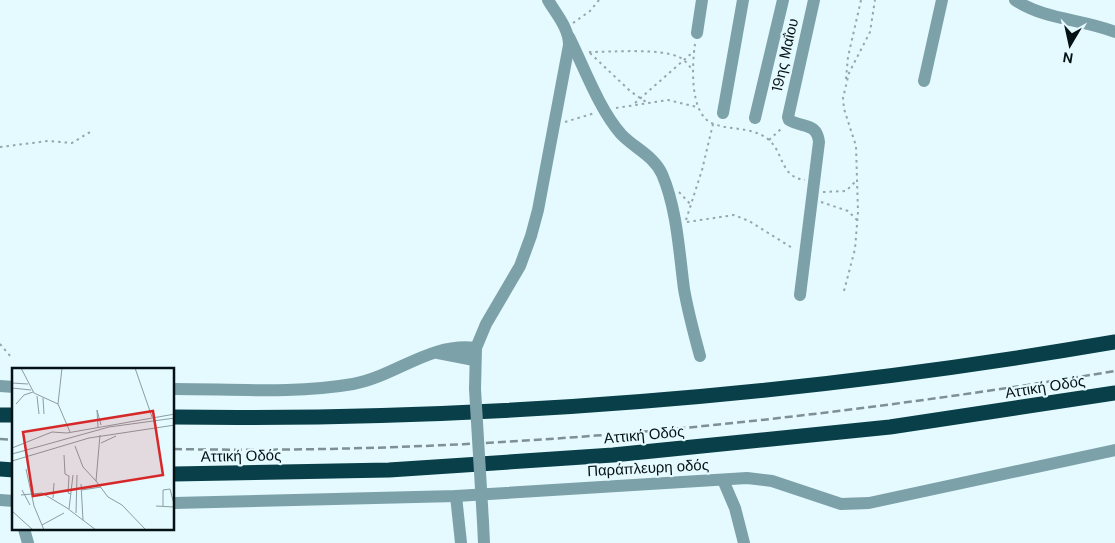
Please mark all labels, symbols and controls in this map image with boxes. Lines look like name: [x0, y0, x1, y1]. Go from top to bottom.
street label: 19ης Μαΐου: [767, 16, 803, 94]
north arrow: [1045, 20, 1095, 70]
text: N: [1062, 48, 1074, 68]
inset map: [12, 368, 175, 530]
street label: Αττική Οδός: [1004, 371, 1086, 403]
street label: Αττική Οδός: [603, 422, 685, 448]
street label: Αττική Οδός: [201, 445, 281, 467]
street label: Παράπλευρη οδός: [587, 455, 709, 481]

